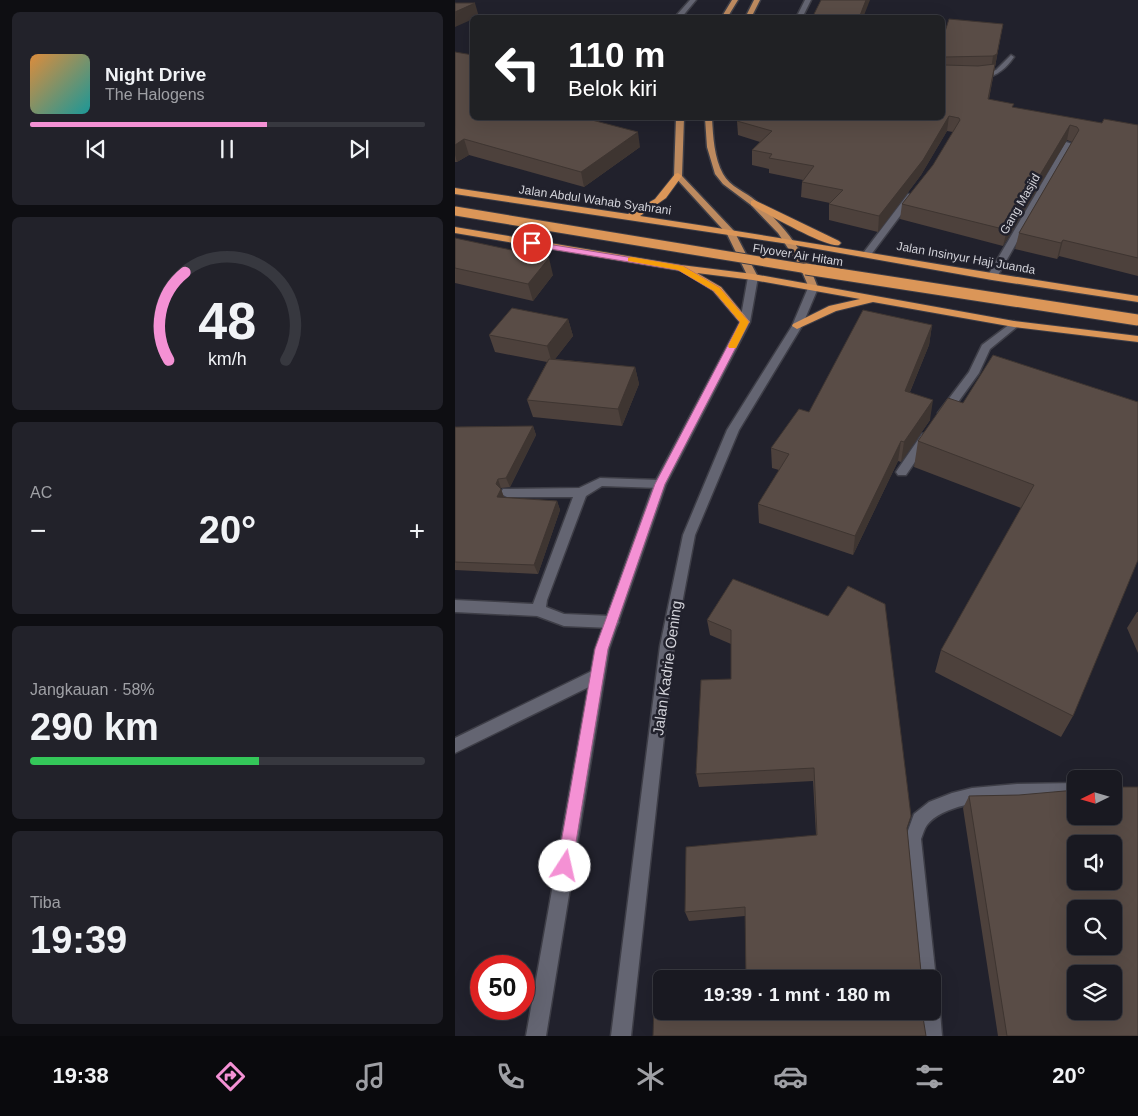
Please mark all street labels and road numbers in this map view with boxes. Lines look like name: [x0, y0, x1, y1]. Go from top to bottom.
street label: Gang Masjid: [997, 171, 1043, 237]
street label: Jalan Abdul Wahab Syahrani: [518, 182, 672, 218]
street label: Jalan Insinyur Haji Juanda: [895, 239, 1037, 277]
street label: Flyover Air Hitam: [752, 241, 844, 269]
street label: Jalan Kadrie Oening: [649, 600, 685, 736]

